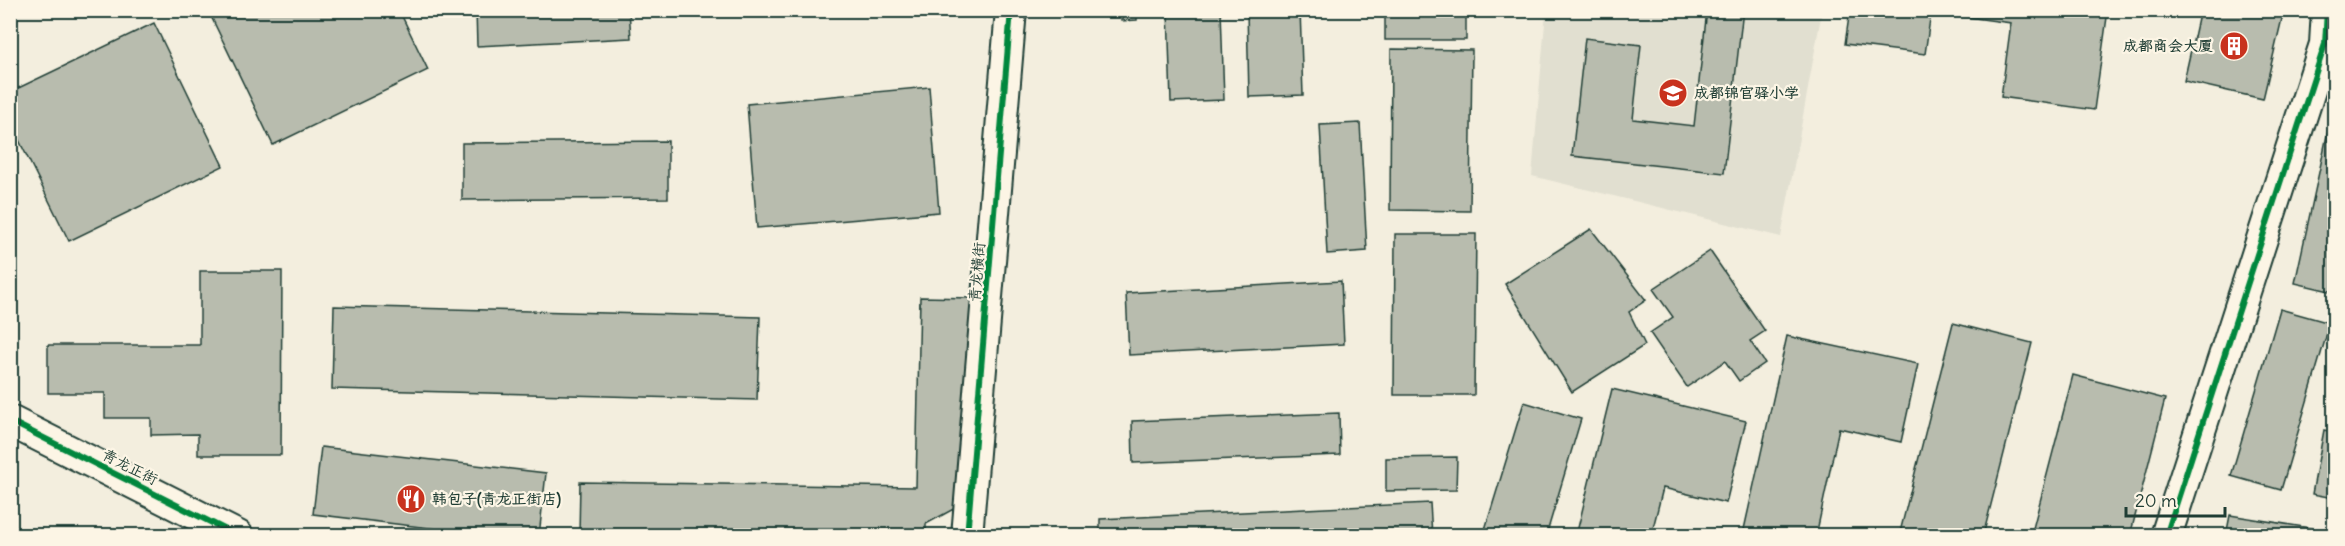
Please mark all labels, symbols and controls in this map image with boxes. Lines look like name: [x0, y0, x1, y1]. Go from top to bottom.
building icon: 成都商会大厦: [2218, 30, 2250, 62]
place label: 成都商会大厦: [2123, 36, 2213, 55]
school or university icon: 成都锦官驿小学: [1657, 77, 1689, 109]
place label: 成都锦官驿小学: [1694, 83, 1799, 102]
street label: 青龙横街: [964, 241, 989, 303]
street label: 青龙正街: [99, 444, 161, 489]
scale bar: [2126, 480, 2225, 518]
restaurant icon: 韩包子(青龙正街店): [395, 483, 427, 515]
place label: 韩包子(青龙正街店): [432, 489, 562, 509]
text: 20 m: [2135, 489, 2177, 512]

